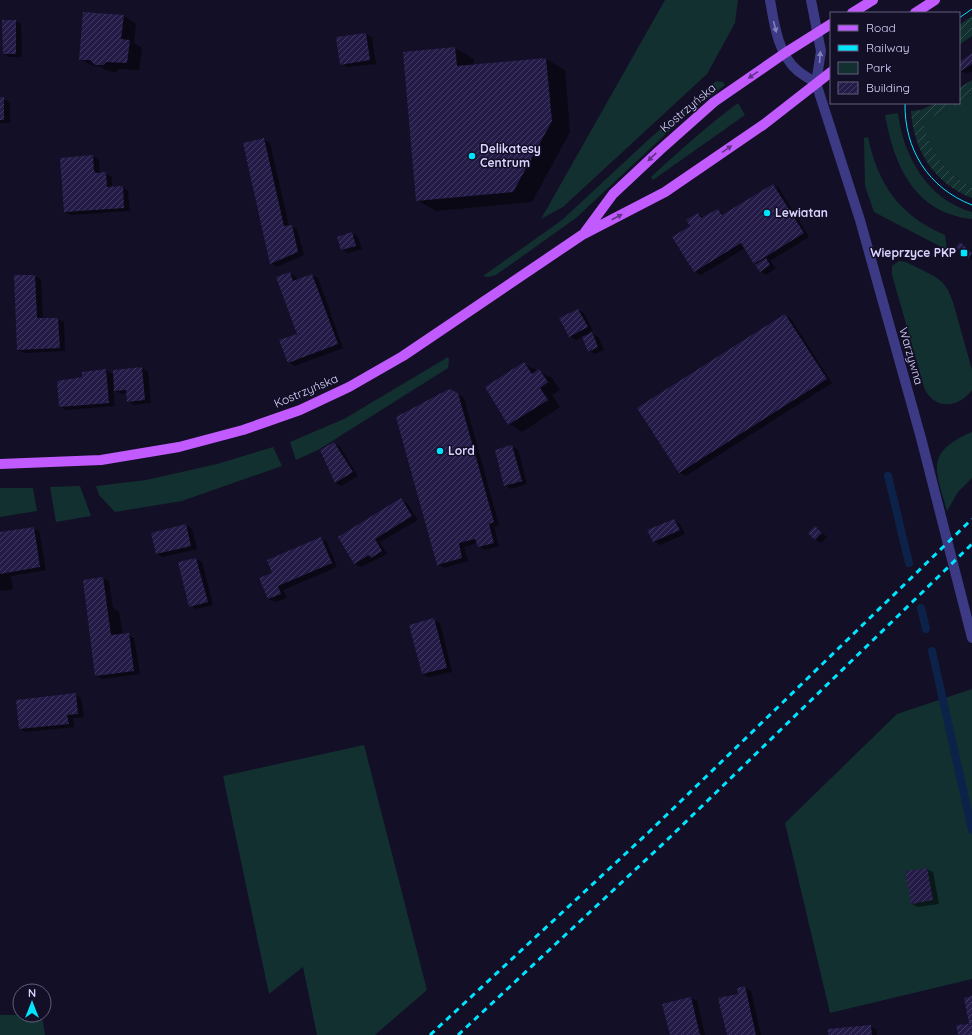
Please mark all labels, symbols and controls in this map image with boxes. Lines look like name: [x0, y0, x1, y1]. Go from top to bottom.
legend: [830, 12, 960, 104]
text: Road: [866, 20, 896, 35]
one-way arrow: [773, 21, 779, 33]
text: Railway: [866, 40, 910, 55]
one-way arrow: [817, 51, 823, 63]
text: Park: [866, 60, 891, 75]
one-way arrow: [747, 71, 758, 78]
street label: Kostrzyńska: [657, 80, 719, 135]
text: Building: [866, 80, 910, 95]
place label: Delikatesy Centrum: [480, 141, 541, 170]
one-way arrow: [722, 145, 733, 153]
marker: Delikatesy Centrum: [467, 151, 477, 161]
one-way arrow: [647, 152, 657, 162]
place label: Lewiatan: [775, 205, 828, 220]
marker: Lewiatan: [762, 208, 772, 218]
one-way arrow: [611, 214, 623, 220]
place label: Wieprzyce PKP: [870, 245, 956, 260]
marker: Wieprzyce PKP: [959, 248, 969, 258]
street label: Warzywna: [896, 325, 927, 386]
street label: Kostrzyńska: [271, 370, 340, 411]
place label: Lord: [448, 443, 475, 458]
marker: Lord: [435, 446, 445, 456]
north arrow: [12, 983, 52, 1023]
text: N: [28, 986, 36, 1000]

